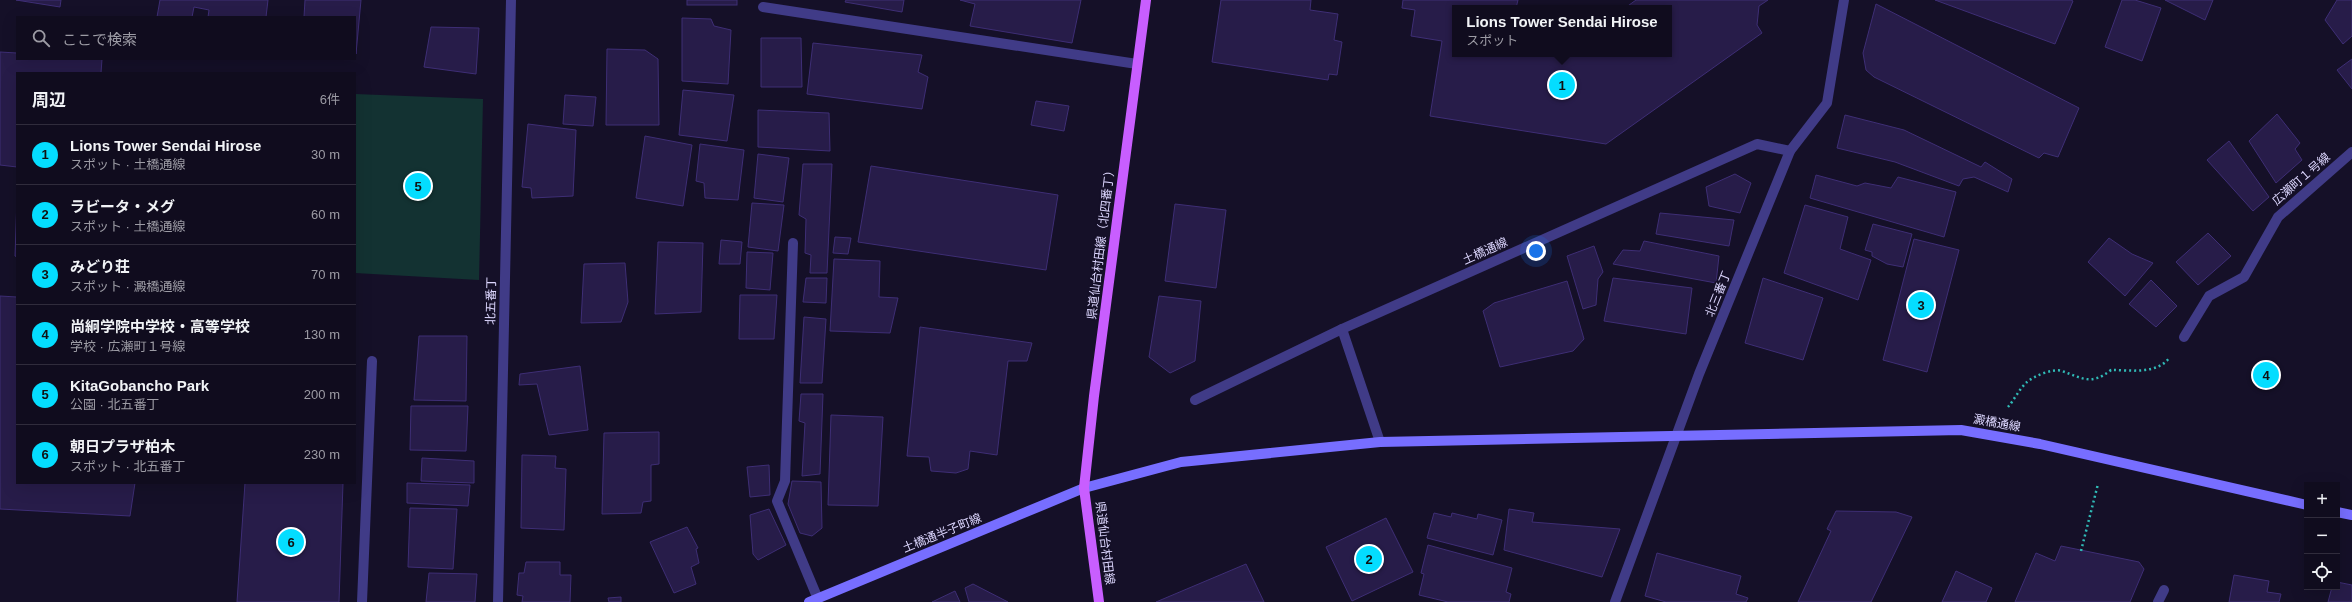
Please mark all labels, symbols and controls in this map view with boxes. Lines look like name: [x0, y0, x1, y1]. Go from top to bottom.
popup: [1452, 5, 1672, 57]
text: Lions Tower Sendai Hirose: [1466, 13, 1658, 30]
search box: [16, 16, 356, 60]
icon: search: [30, 27, 52, 49]
text: ここで検索: [62, 31, 137, 48]
text: スポット: [1466, 33, 1518, 48]
pin: 1: [1549, 70, 1575, 100]
text: 周辺: [32, 91, 66, 110]
text: 6件: [320, 92, 340, 107]
text: Lions Tower Sendai Hirose: [70, 137, 261, 154]
text: 1: [41, 147, 49, 162]
text: 30 m: [311, 147, 340, 162]
street label: 広瀬町１号線: [2269, 150, 2333, 208]
text: スポット · 土橋通線: [70, 157, 186, 172]
street label: 県道仙台村田線（北四番丁）: [1085, 164, 1117, 320]
pin: 5: [405, 171, 431, 201]
text: ラビータ・メグ: [70, 198, 175, 215]
text: 2: [41, 207, 49, 222]
text: 60 m: [311, 207, 340, 222]
text: スポット · 土橋通線: [70, 219, 186, 234]
street label: 土橋通線: [1460, 235, 1510, 267]
your location: [1526, 241, 1546, 261]
text: みどり荘: [70, 258, 130, 275]
text: 3: [41, 267, 49, 282]
text: 70 m: [311, 267, 340, 282]
street label: 北三番丁: [1703, 269, 1733, 319]
street label: 北五番丁: [484, 277, 498, 325]
text: スポット · 澱橋通線: [70, 279, 186, 294]
pin: 3: [1908, 290, 1934, 320]
text: 尚絅学院中学校・高等学校: [70, 318, 250, 335]
text: 4: [41, 327, 49, 342]
text: 130 m: [304, 327, 340, 342]
text: 学校 · 広瀬町１号線: [70, 339, 186, 354]
pin: 4: [2253, 360, 2279, 390]
text: KitaGobancho Park: [70, 377, 209, 394]
text: 5: [41, 387, 49, 402]
text: 200 m: [304, 387, 340, 402]
text: 公園 · 北五番丁: [70, 397, 160, 412]
street label: 澱橋通線: [1972, 412, 2022, 434]
text: 朝日プラザ柏木: [70, 438, 175, 455]
text: 6: [41, 447, 49, 462]
text: 230 m: [304, 447, 340, 462]
text: スポット · 北五番丁: [70, 459, 186, 474]
map controls: [2304, 482, 2340, 590]
button: +: [2304, 482, 2340, 518]
street label: 県道仙台村田線: [1093, 500, 1117, 586]
street label: 土橋通半子町線: [900, 511, 984, 555]
button: −: [2304, 518, 2340, 554]
pin: 6: [278, 527, 304, 557]
pin: 2: [1356, 544, 1382, 574]
button: locate: [2304, 554, 2340, 590]

